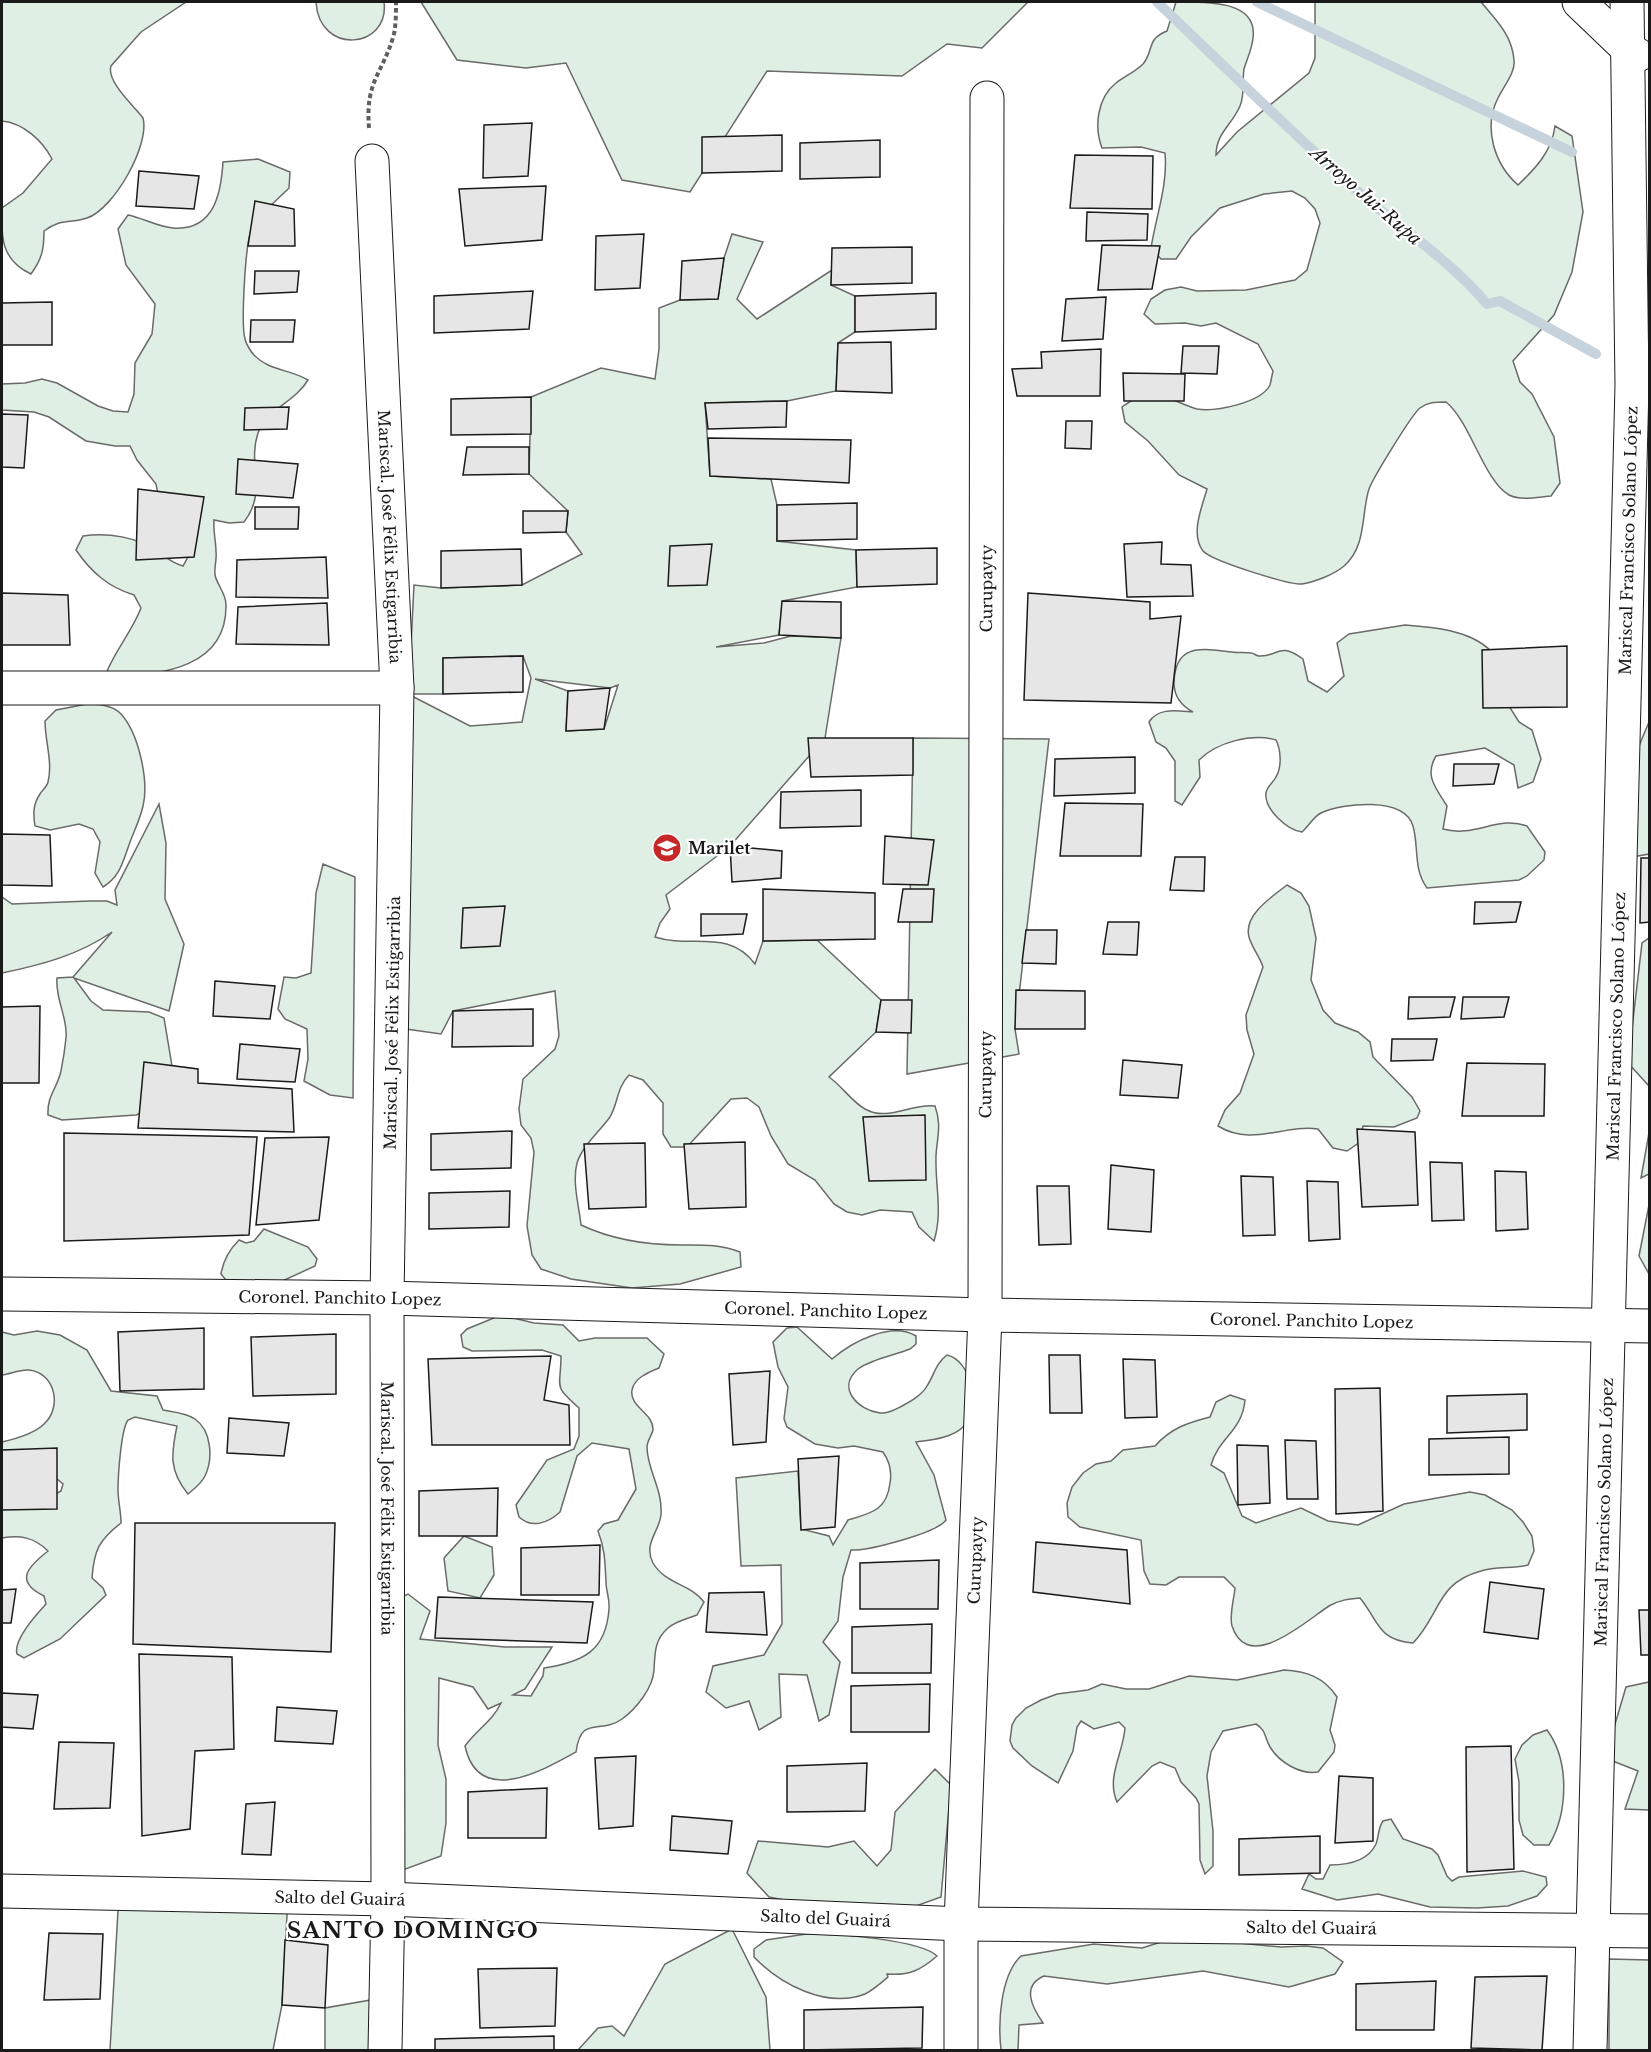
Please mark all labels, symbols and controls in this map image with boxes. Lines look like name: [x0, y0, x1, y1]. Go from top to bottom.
water label: Arroyo Jui-Rupa: [1304, 140, 1426, 250]
street label: Mariscal Francisco Solano López: [1615, 406, 1641, 675]
street label: Mariscal. José Félix Estigarribia: [374, 409, 406, 664]
street label: Curupayty: [976, 544, 996, 632]
school or university icon: Marilet: [651, 832, 683, 864]
place label: Marilet: [688, 838, 751, 858]
street label: Mariscal Francisco Solano López: [1602, 891, 1629, 1161]
street label: Mariscal. José Félix Estigarribia: [380, 896, 404, 1150]
street label: Curupayty: [975, 1030, 995, 1118]
street label: Coronel. Panchito Lopez: [238, 1286, 442, 1310]
street label: Coronel. Panchito Lopez: [724, 1298, 928, 1323]
street label: Coronel. Panchito Lopez: [1210, 1309, 1414, 1332]
street label: Mariscal Francisco Solano López: [1590, 1377, 1617, 1647]
street label: Mariscal. José Félix Estigarribia: [377, 1381, 398, 1636]
street label: Curupayty: [964, 1515, 987, 1605]
street label: Salto del Guairá: [274, 1887, 406, 1910]
street label: Salto del Guairá: [760, 1905, 891, 1931]
district label: SANTO DOMINGO: [287, 1917, 539, 1944]
street label: Salto del Guairá: [1246, 1917, 1377, 1938]

